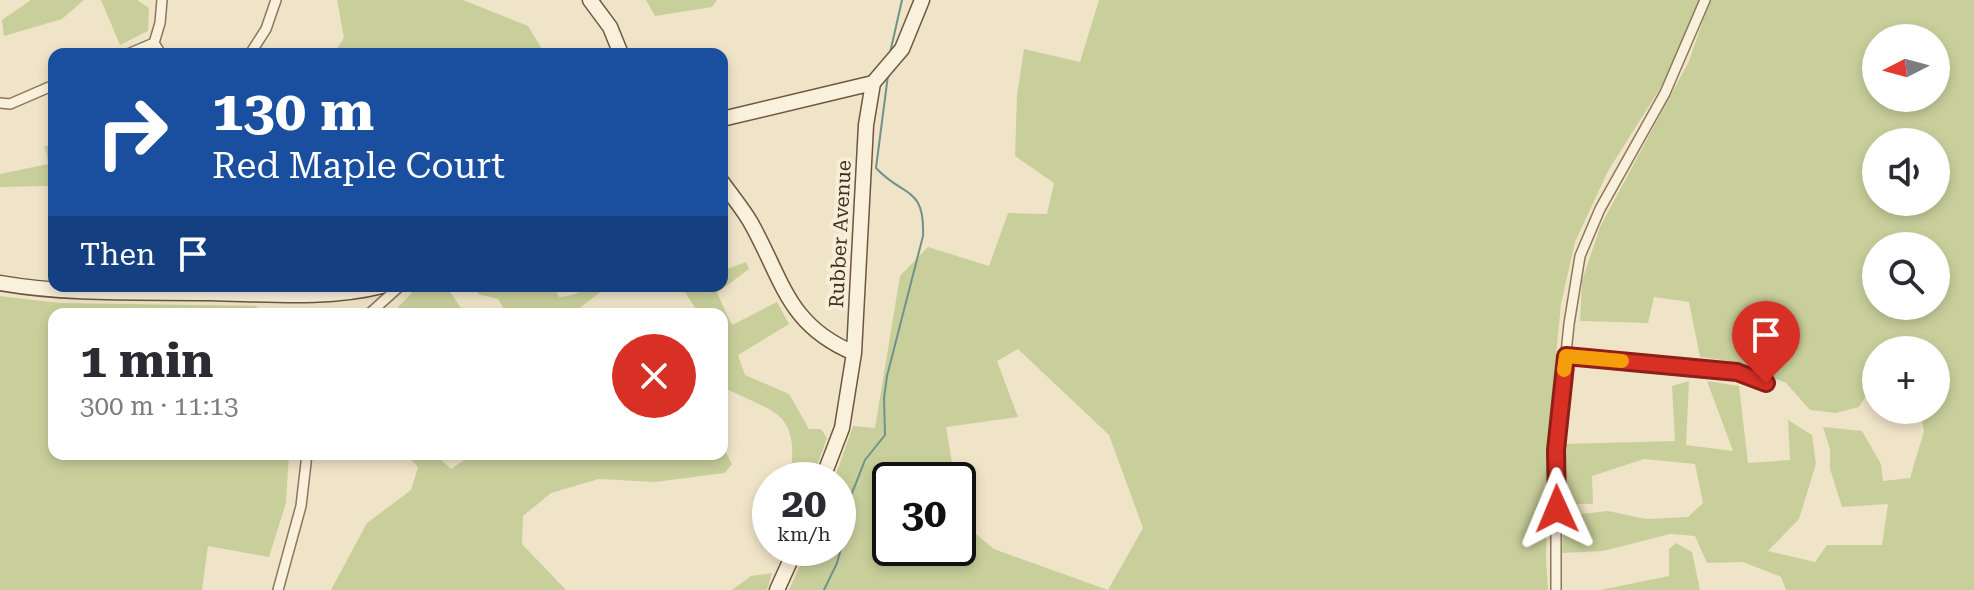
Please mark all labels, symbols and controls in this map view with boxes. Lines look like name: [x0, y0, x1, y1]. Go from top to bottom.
north arrow: [1862, 24, 1950, 112]
map controls: [1862, 24, 1950, 424]
text: 130 m: [212, 78, 374, 144]
icon: right: [80, 80, 184, 184]
button: sound: [1862, 128, 1950, 216]
text: Red Maple Court: [212, 145, 505, 187]
street label: Rubber Avenue: [824, 160, 856, 308]
icon: arrive: [171, 232, 215, 276]
button: search: [1862, 232, 1950, 320]
text: Then: [80, 237, 155, 272]
pin: [1732, 301, 1800, 383]
icon: arrive: [1744, 313, 1788, 357]
text: 1 min: [80, 333, 213, 389]
button: close: [612, 334, 696, 418]
button: +: [1862, 336, 1950, 424]
text: 300 m · 11:13: [80, 391, 239, 421]
speed limit sign: 30: [872, 462, 976, 566]
position arrow: [1515, 467, 1599, 551]
text: 20: [782, 480, 826, 527]
text: km/h: [777, 522, 831, 546]

